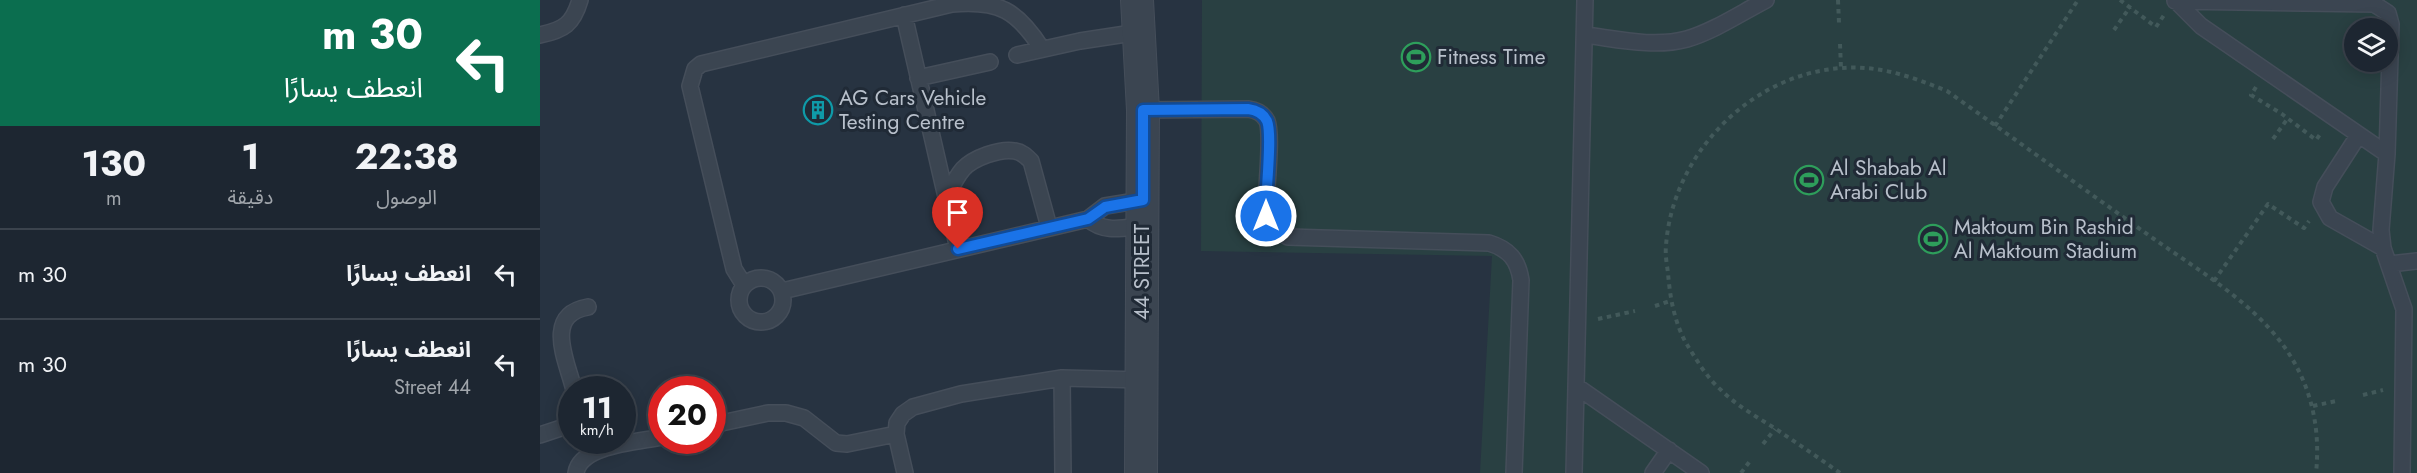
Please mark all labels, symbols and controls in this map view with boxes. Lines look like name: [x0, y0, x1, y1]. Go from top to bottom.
text: 30 m: [322, 4, 423, 65]
map controls: [2344, 18, 2398, 72]
button: layers: [2344, 18, 2398, 72]
icon: left: [444, 24, 522, 102]
sports icon: Fitness Time: [1400, 41, 1432, 73]
place label: Fitness Time: [1437, 42, 1546, 72]
text: انعطف يسارًا: [284, 68, 423, 107]
place label: AG Cars Vehicle Testing Centre: [839, 83, 987, 137]
building icon: AG Cars Vehicle Testing Centre: [802, 94, 834, 126]
text: 1: [241, 130, 260, 182]
text: 22:38: [355, 130, 458, 182]
text: 130: [82, 137, 146, 189]
place label: Al Shabab Al Arabi Club: [1830, 153, 1947, 207]
sports icon: Al Shabab Al Arabi Club: [1793, 164, 1825, 196]
text: دقيقة: [228, 183, 273, 212]
text: الوصول: [376, 183, 437, 212]
text: m: [106, 184, 122, 213]
position arrow: [1234, 184, 1298, 248]
pin: [932, 187, 983, 249]
icon: arrive: [941, 196, 974, 229]
place label: Maktoum Bin Rashid Al Maktoum Stadium: [1954, 212, 2137, 266]
street label: 44 STREET: [1127, 223, 1157, 320]
sports icon: Maktoum Bin Rashid Al Maktoum Stadium: [1917, 223, 1949, 255]
text: انعطف يسارًا: [346, 257, 471, 289]
text: 30 m: [18, 258, 67, 290]
icon: left: [489, 258, 522, 291]
text: انعطف يسارًا: [346, 333, 471, 365]
text: 30 m: [18, 348, 67, 380]
icon: left: [489, 348, 522, 381]
text: 44 Street: [394, 373, 471, 402]
speed limit sign: 20: [648, 376, 726, 454]
text: 11: [582, 386, 612, 429]
text: km/h: [580, 419, 614, 441]

